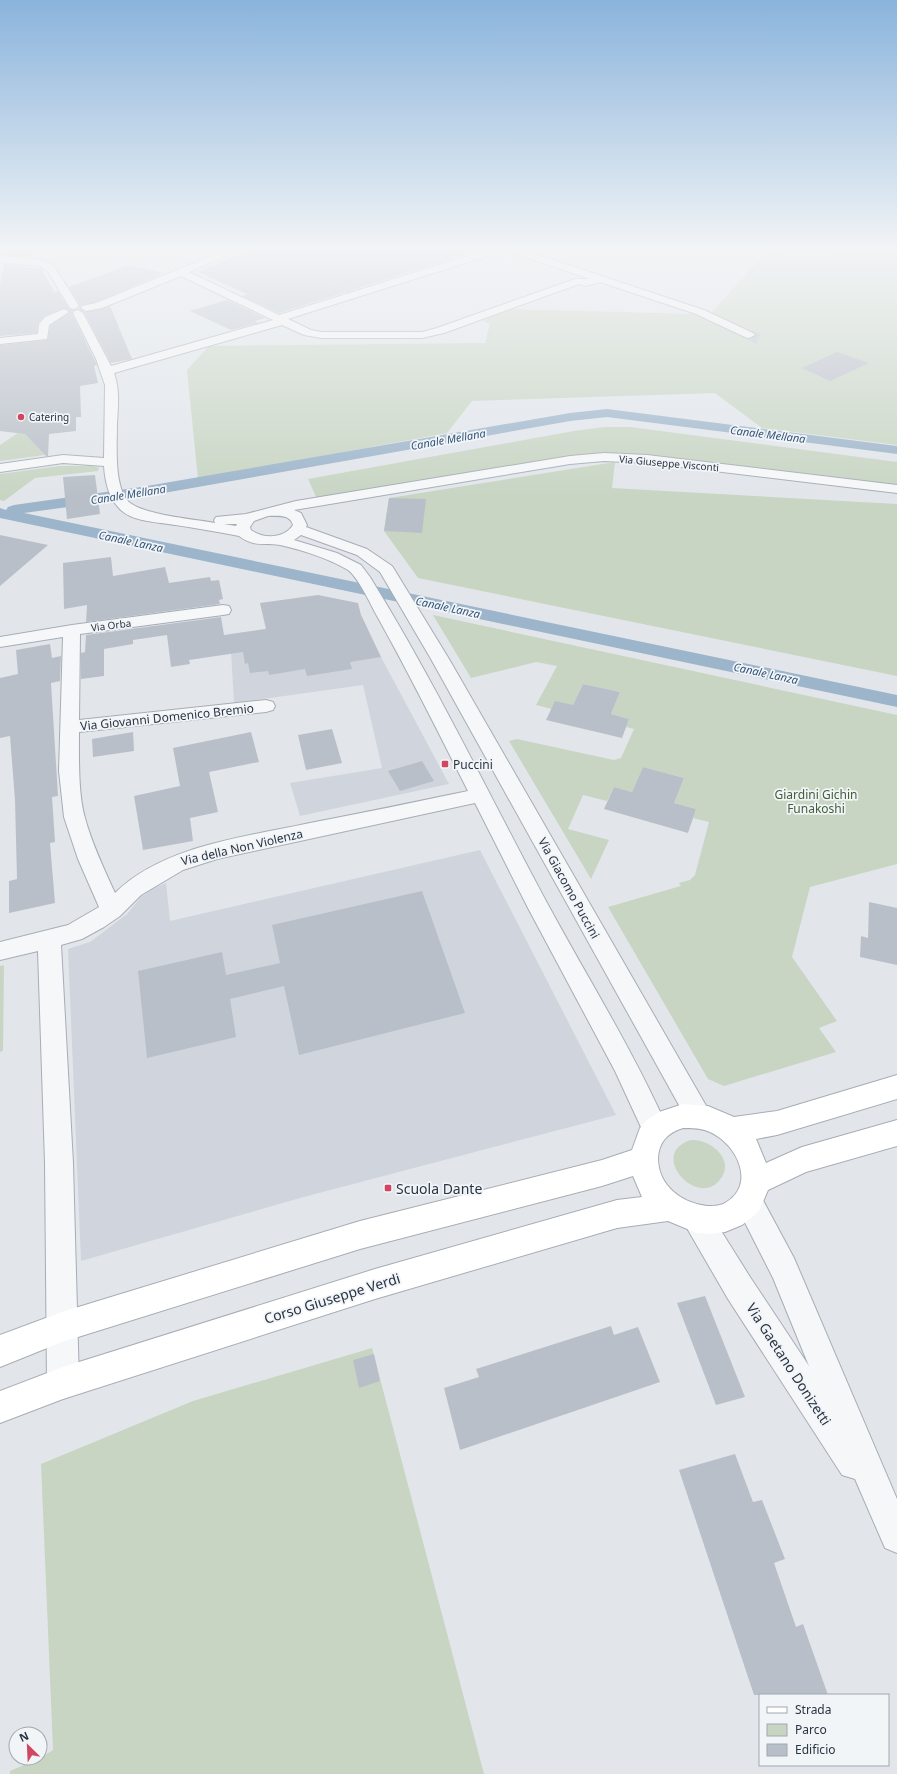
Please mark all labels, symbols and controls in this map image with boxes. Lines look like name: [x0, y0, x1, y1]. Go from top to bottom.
place label: Catering: [29, 410, 69, 424]
marker: Catering: [16, 412, 26, 422]
water label: Canale Mellana: [729, 422, 807, 446]
water label: Canale Mellana: [409, 425, 487, 453]
street label: Via Giuseppe Visconti: [618, 452, 720, 474]
water label: Canale Mellana: [89, 481, 167, 507]
water label: Canale Lanza: [97, 527, 165, 555]
water label: Canale Lanza: [414, 593, 482, 621]
street label: Via Orba: [90, 616, 132, 634]
water label: Canale Lanza: [732, 659, 800, 687]
street label: Via Giovanni Domenico Bremio: [79, 699, 255, 735]
place label: Puccini: [453, 756, 493, 773]
marker: Puccini: [440, 759, 450, 769]
park label: Giardini Gichin Funakoshi: [775, 786, 857, 817]
street label: Via della Non Violenza: [179, 825, 305, 869]
street label: Via Giacomo Puccini: [534, 834, 604, 942]
place label: Scuola Dante: [396, 1179, 482, 1198]
marker: Scuola Dante: [383, 1183, 393, 1193]
street label: Corso Giuseppe Verdi: [262, 1268, 402, 1328]
street label: Via Gaetano Donizetti: [742, 1299, 836, 1429]
legend: [759, 1694, 889, 1766]
text: Strada: [795, 1701, 831, 1718]
text: Parco: [795, 1721, 827, 1738]
north arrow: [8, 1726, 48, 1766]
text: N: [17, 1728, 31, 1745]
text: Edificio: [795, 1741, 836, 1758]

